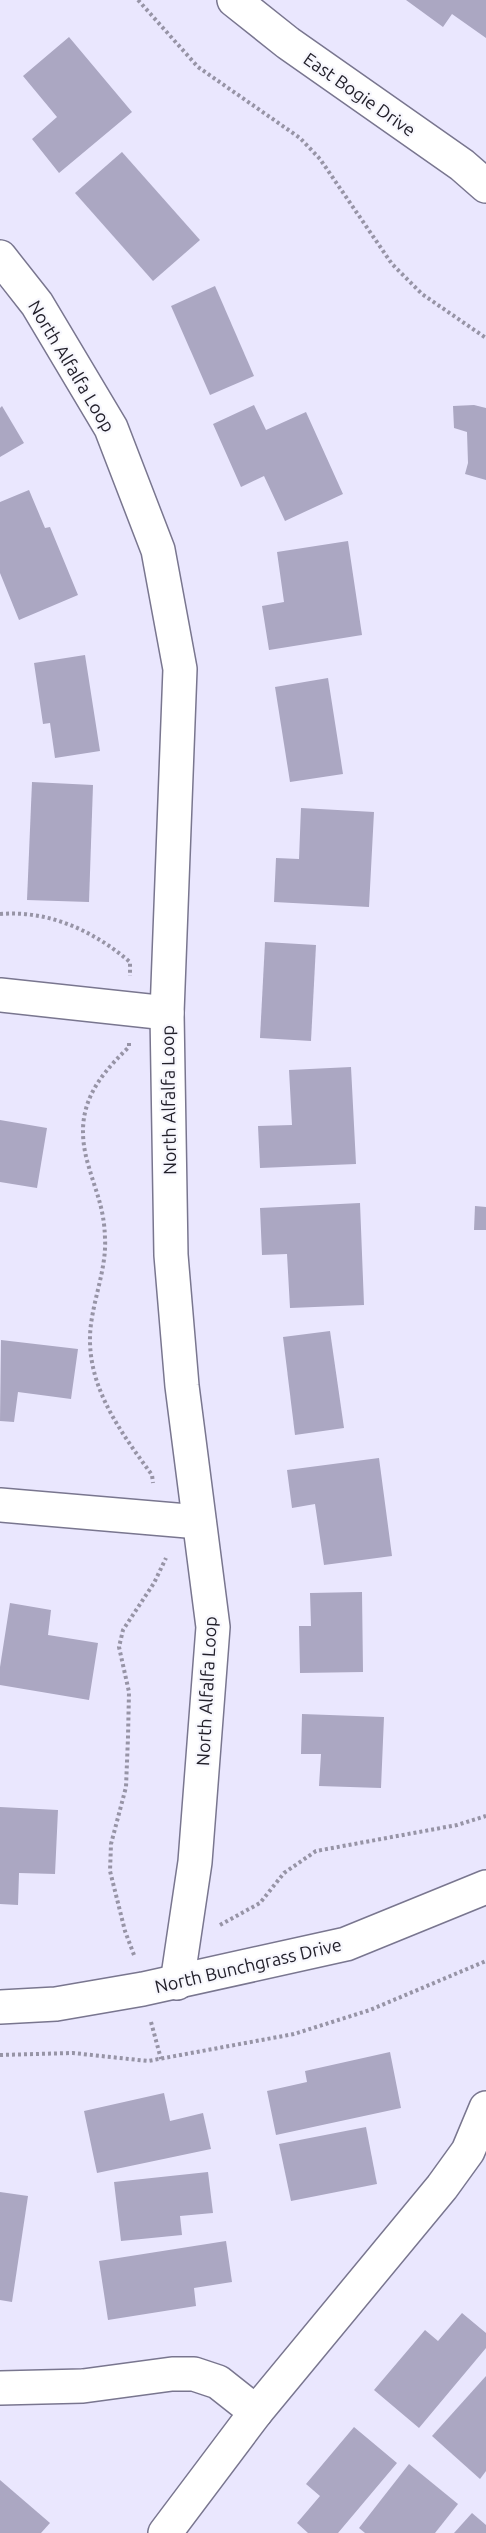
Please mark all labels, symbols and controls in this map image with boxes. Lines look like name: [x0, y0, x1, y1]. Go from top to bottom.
street label: East Bogie Drive: [300, 48, 420, 140]
street label: North Alfalfa Loop: [25, 297, 119, 435]
street label: North Alfalfa Loop: [157, 1025, 179, 1175]
street label: North Alfalfa Loop: [192, 1616, 220, 1766]
street label: North Bunchgrass Drive: [153, 1934, 343, 1996]

